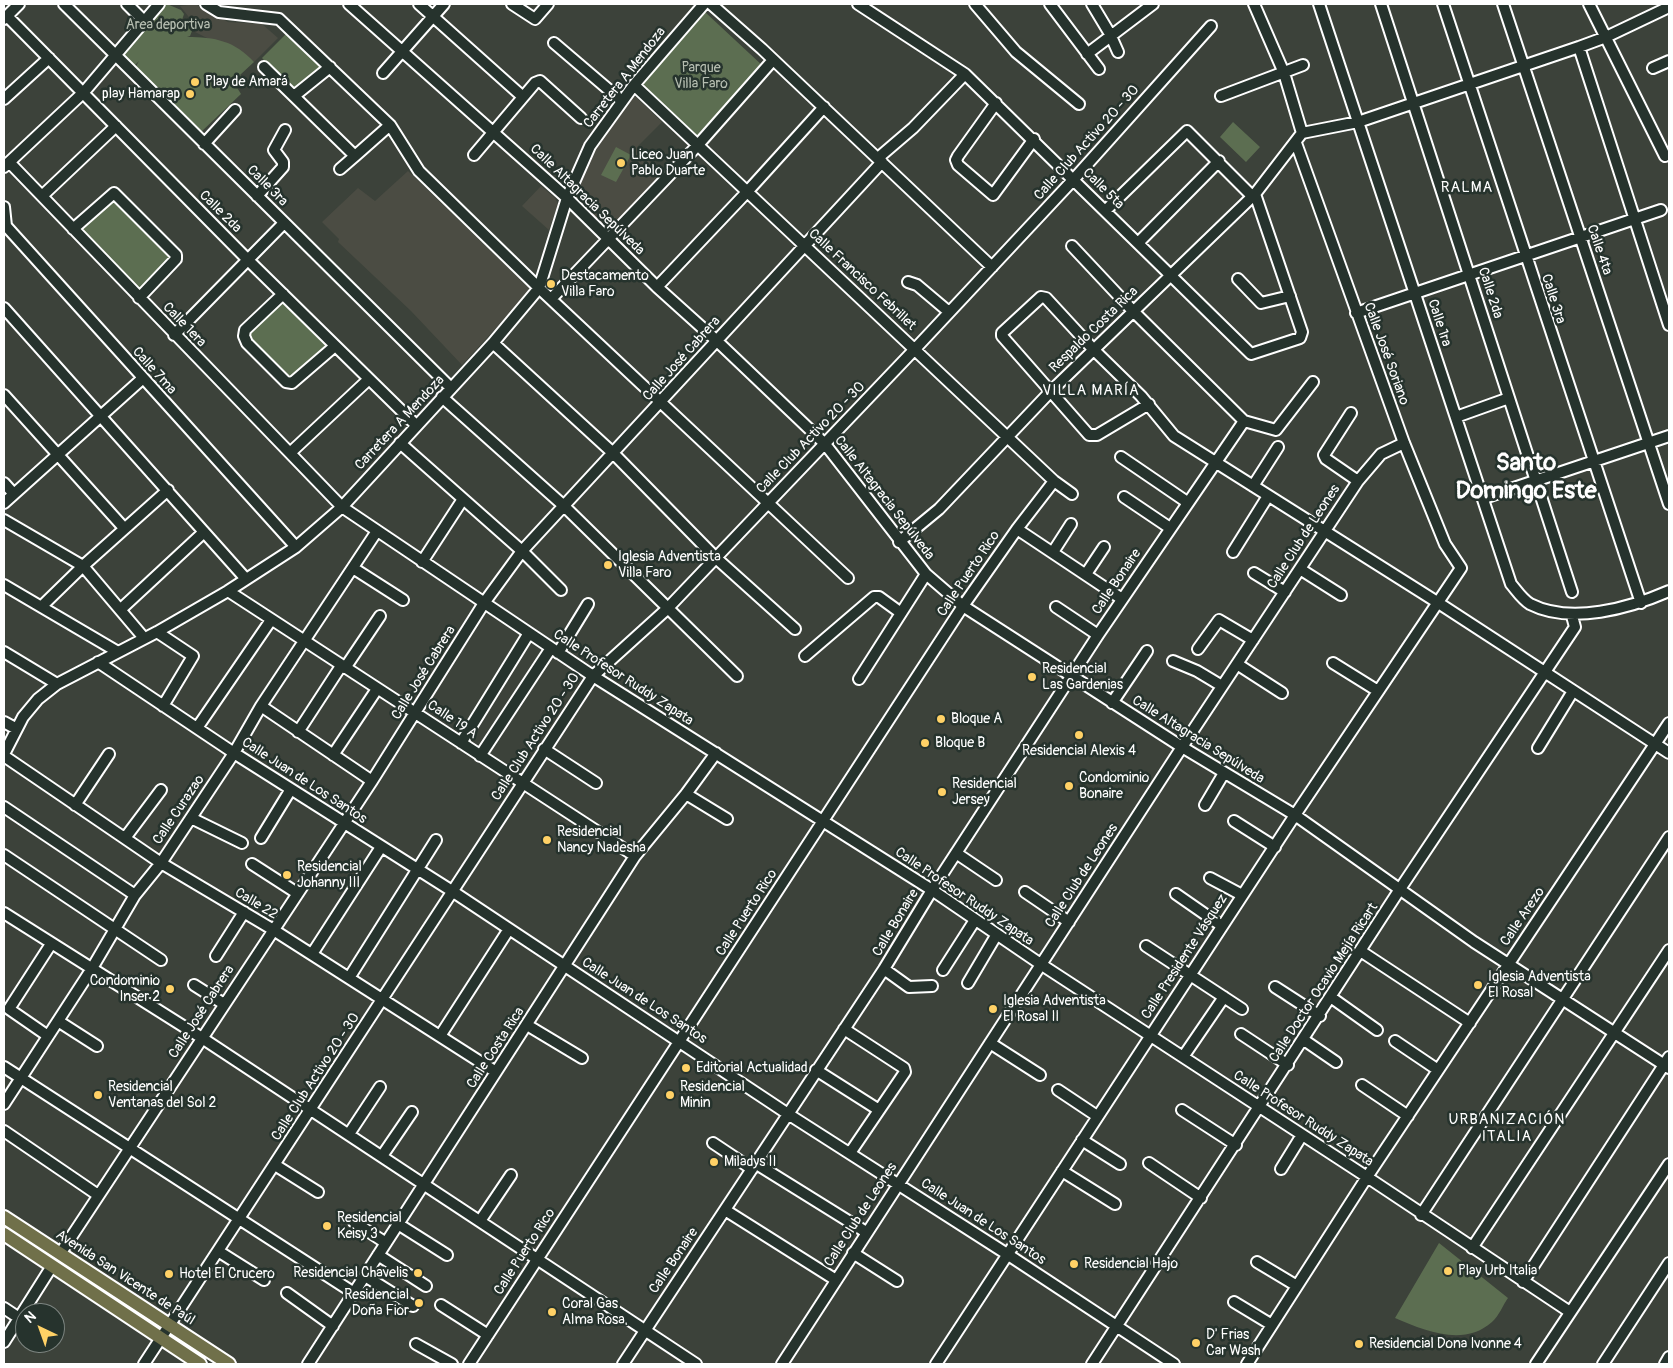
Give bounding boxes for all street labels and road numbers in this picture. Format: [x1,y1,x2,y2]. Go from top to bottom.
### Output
street label: Carretera A Mendoza [580,24,670,132]
street label: Calle Club Activo 20 - 30 [1031,82,1143,204]
street label: Calle Altagracia Sepúlveda [526,141,648,259]
street label: Calle 3ra [243,162,291,210]
street label: Calle 5ta [1079,165,1127,213]
street label: Calle 2da [195,187,245,237]
street label: Calle 4ta [1583,223,1615,277]
street label: Calle Francisco Febrillet [805,226,919,334]
street label: Calle 2da [1474,265,1506,321]
street label: Calle 3ra [1537,272,1569,326]
street label: Respaldo Costa Rica [1046,283,1142,377]
street label: Calle 1ra [1423,297,1455,349]
street label: Calle 1era [159,299,209,351]
street label: Calle José Soriano [1360,301,1412,407]
street label: Calle José Cabrera [640,313,724,405]
street label: Calle 7ma [128,344,180,398]
street label: Carretera A Mendoza [352,372,448,474]
street label: Calle Club Activo 20 - 30 [753,379,869,497]
street label: Calle Altagracia Sepúlveda [830,433,938,563]
street label: Calle Club de Leones [1264,482,1344,592]
street label: Calle Puerto Rico [934,528,1004,620]
street label: Calle Bonaire [1089,546,1145,618]
street label: Calle José Cabrera [388,623,460,723]
street label: Calle Profesor Ruddy Zapata [550,626,696,730]
street label: Calle Club Activo 20 - 30 [488,670,584,804]
street label: Calle Altagracia Sepúlveda [1129,692,1267,788]
street label: Calle 19 A [424,697,480,743]
street label: Calle Juan de Los Santos [238,734,370,828]
street label: Calle Curazao [150,772,208,848]
street label: Calle Club de Leones [1042,821,1122,931]
street label: Calle Profesor Ruddy Zapata [891,844,1037,950]
street label: Calle Puerto Rico [713,867,781,959]
street label: Calle Arezo [1497,884,1549,950]
street label: Calle 22 [231,885,281,923]
street label: Calle Bonaire [869,886,923,960]
street label: Calle Presidente Vásquez [1138,891,1232,1023]
street label: Calle Doctor Ocavio Mejía Ricart [1266,900,1382,1066]
street label: Calle Juan de Los Santos [578,954,710,1048]
street label: Calle José Cabrera [166,962,238,1062]
street label: Calle Costa Rica [463,1004,529,1092]
street label: Calle Club Activo 20 - 30 [268,1010,364,1144]
street label: Calle Profesor Ruddy Zapata [1230,1067,1376,1171]
street label: Calle Club de Leones [821,1160,901,1270]
street label: Calle Juan de Los Santos [917,1175,1049,1269]
street label: Calle Puerto Rico [491,1206,559,1298]
street label: Calle Bonaire [646,1225,702,1297]
street label: Avenida San Vicente de Paúl [52,1227,198,1329]

